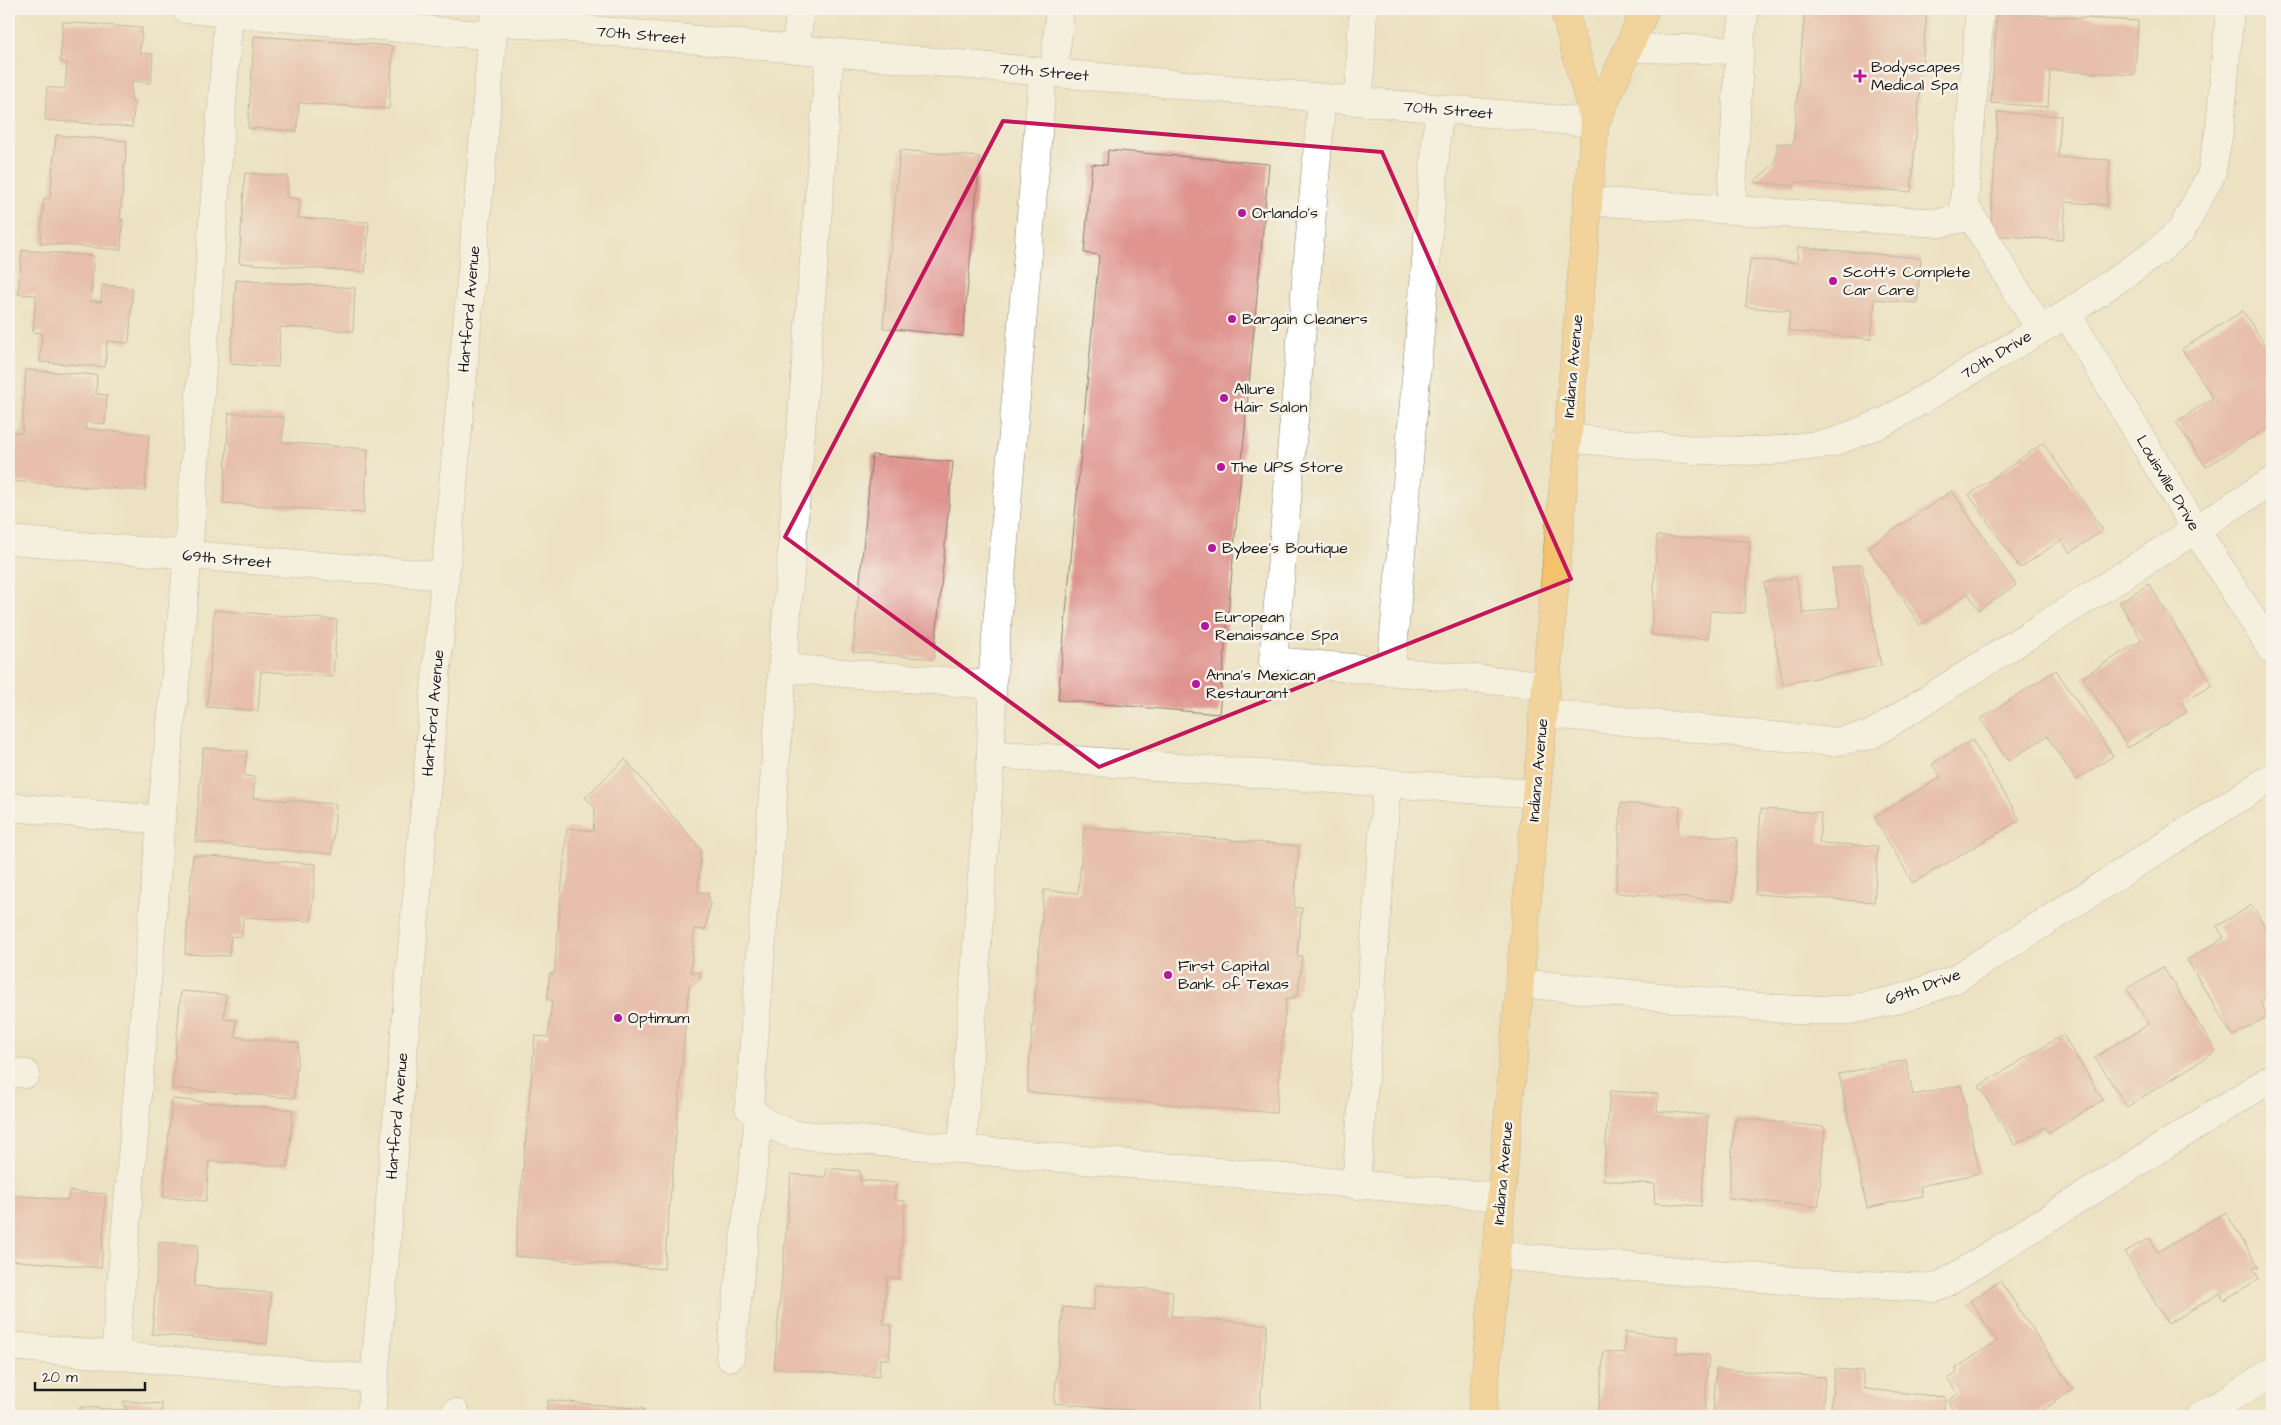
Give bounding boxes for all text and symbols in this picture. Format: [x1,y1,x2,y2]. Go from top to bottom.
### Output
street label: 70th Street [595,20,687,50]
place label: Bodyscapes Medical Spa [1871,56,1960,96]
street label: 70th Street [998,57,1090,87]
marker: Bodyscapes Medical Spa [1853,69,1867,83]
street label: 70th Street [1402,95,1494,125]
place label: Orlando's [1252,202,1318,224]
marker: Orlando's [1236,207,1248,219]
street label: Hartford Avenue [453,244,486,373]
place label: Scott's Complete Car Care [1843,261,1971,301]
marker: Scott's Complete Car Care [1827,275,1839,287]
place label: Bargain Cleaners [1242,308,1368,331]
marker: Bargain Cleaners [1226,313,1238,325]
street label: Indiana Avenue [1558,313,1589,419]
street label: 70th Drive [1956,325,2036,385]
place label: Allure Hair Salon [1234,378,1307,418]
marker: Allure Hair Salon [1218,392,1230,404]
street label: Louisville Drive [2131,431,2205,535]
place label: The UPS Store [1231,456,1343,478]
marker: The UPS Store [1215,461,1227,473]
place label: Bybee's Boutique [1222,537,1348,560]
marker: Bybee's Boutique [1206,542,1218,554]
street label: 69th Street [182,544,273,574]
place label: European Renaissance Spa [1215,606,1338,646]
marker: European Renaissance Spa [1199,620,1211,632]
street label: Hartford Avenue [417,648,450,777]
place label: Anna's Mexican Restaurant [1206,664,1316,704]
marker: Anna's Mexican Restaurant [1190,678,1202,690]
street label: Indiana Avenue [1523,717,1554,823]
place label: First Capital Bank of Texas [1178,955,1289,995]
street label: 69th Drive [1882,963,1964,1011]
marker: First Capital Bank of Texas [1162,969,1174,981]
place label: Optimum [628,1007,690,1029]
marker: Optimum [612,1012,624,1024]
street label: Hartford Avenue [381,1051,414,1180]
street label: Indiana Avenue [1488,1120,1519,1226]
scale bar [35,1360,145,1392]
text: 20 m [42,1367,78,1388]

